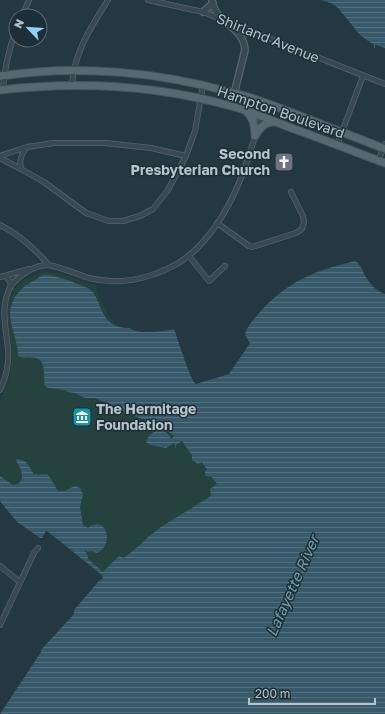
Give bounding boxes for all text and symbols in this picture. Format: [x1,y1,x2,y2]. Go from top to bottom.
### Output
north arrow [8,8,48,48]
street label: Shirland Avenue [214,9,322,66]
text: N [11,17,26,30]
street label: Hampton Boulevard [215,82,347,141]
place label: Second Presbyterian Church [131,145,270,178]
church icon: Second Presbyterian Church [273,151,295,173]
place label: The Hermitage Foundation [96,400,196,433]
museum icon: The Hermitage Foundation [71,406,93,428]
water label: Lafayette River [262,530,324,639]
scale bar [249,680,375,706]
text: 200 m [255,686,290,701]

